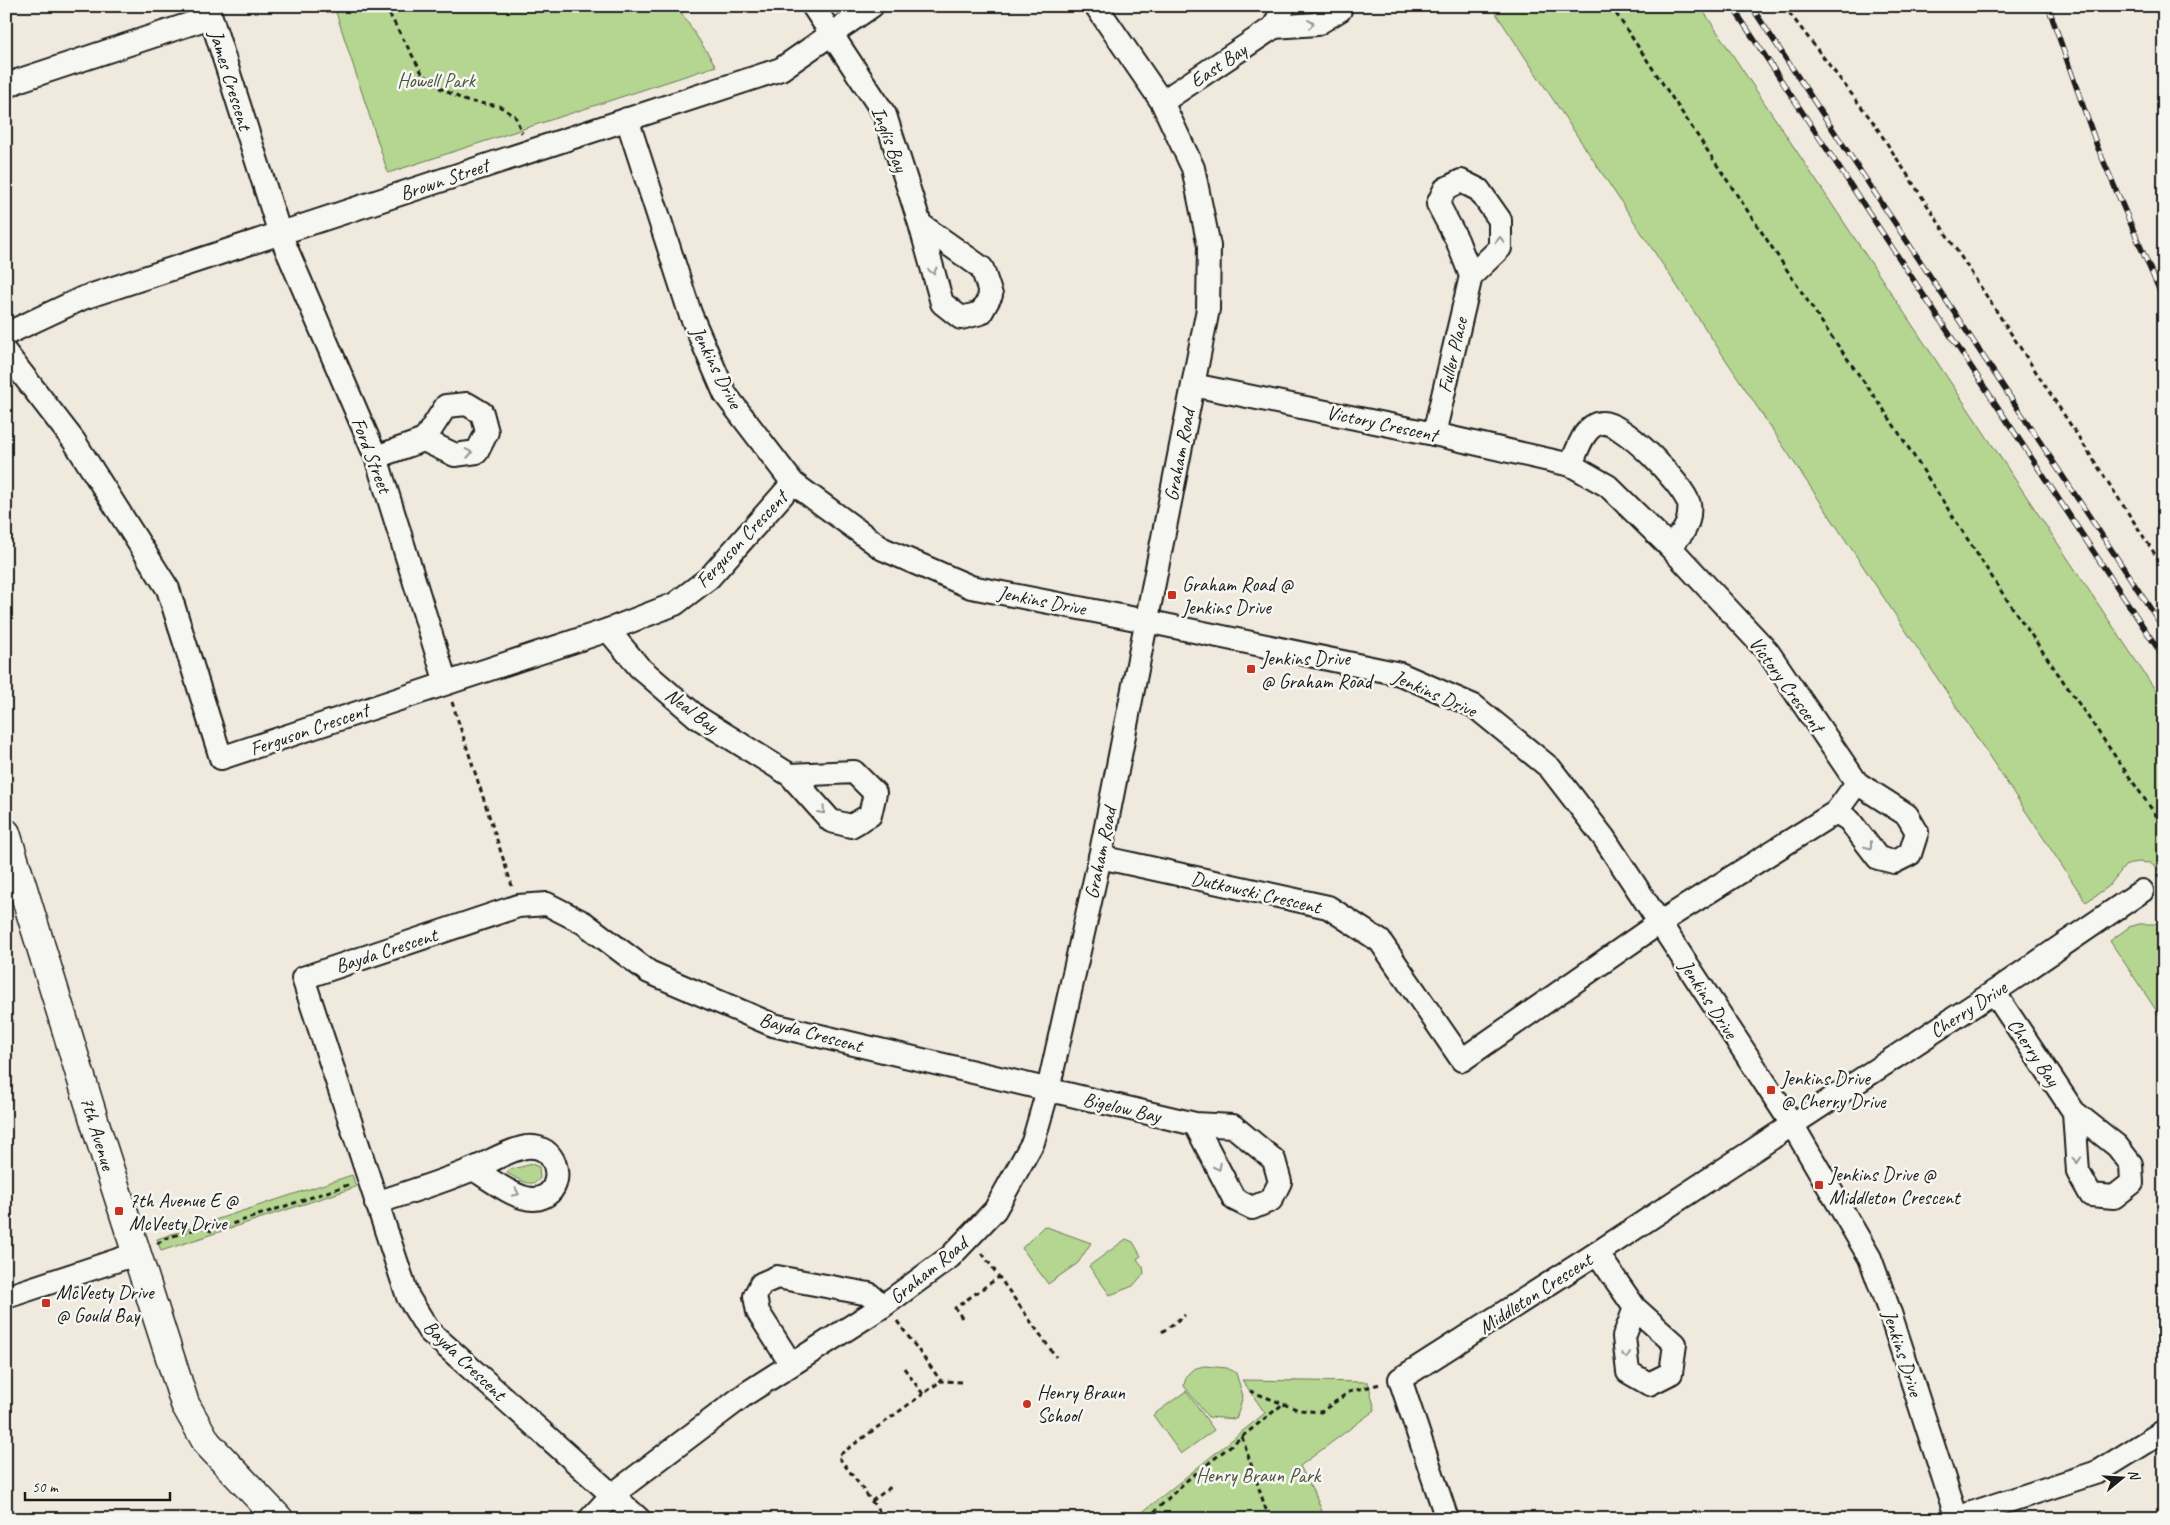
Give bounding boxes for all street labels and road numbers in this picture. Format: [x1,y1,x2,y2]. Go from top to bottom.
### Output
street label: James Crescent [203,26,258,135]
street label: East Bay [1185,36,1253,93]
street label: Inglis Bay [866,103,914,176]
street label: Brown Street [397,152,495,206]
street label: Fuller Place [1432,314,1474,395]
street label: Jenkins Drive [685,321,749,414]
street label: Victory Crescent [1324,400,1443,448]
street label: Graham Road [1158,404,1201,503]
street label: Ford Street [346,414,398,499]
street label: Ferguson Crescent [690,483,795,593]
street label: Jenkins Drive [995,580,1089,622]
street label: Victory Crescent [1743,631,1832,740]
street label: Jenkins Drive [1388,664,1482,724]
street label: Neal Bay [660,682,724,739]
street label: Ferguson Crescent [247,696,375,761]
street label: Graham Road [1079,802,1123,901]
street label: Dutkowski Crescent [1189,865,1325,920]
street label: Bayda Crescent [332,922,442,979]
street label: Jenkins Drive [1673,954,1744,1045]
street label: Cherry Drive [1925,974,2013,1044]
street label: Bayda Crescent [757,1007,867,1059]
street label: Cherry Bay [2002,1014,2066,1092]
street label: Bigelow Bay [1081,1086,1165,1129]
street label: 7th Avenue [75,1093,121,1174]
street label: Graham Road [884,1229,975,1309]
street label: Middleton Crescent [1474,1246,1599,1339]
street label: Jenkins Drive [1877,1306,1929,1401]
street label: Bayda Crescent [418,1315,513,1408]

